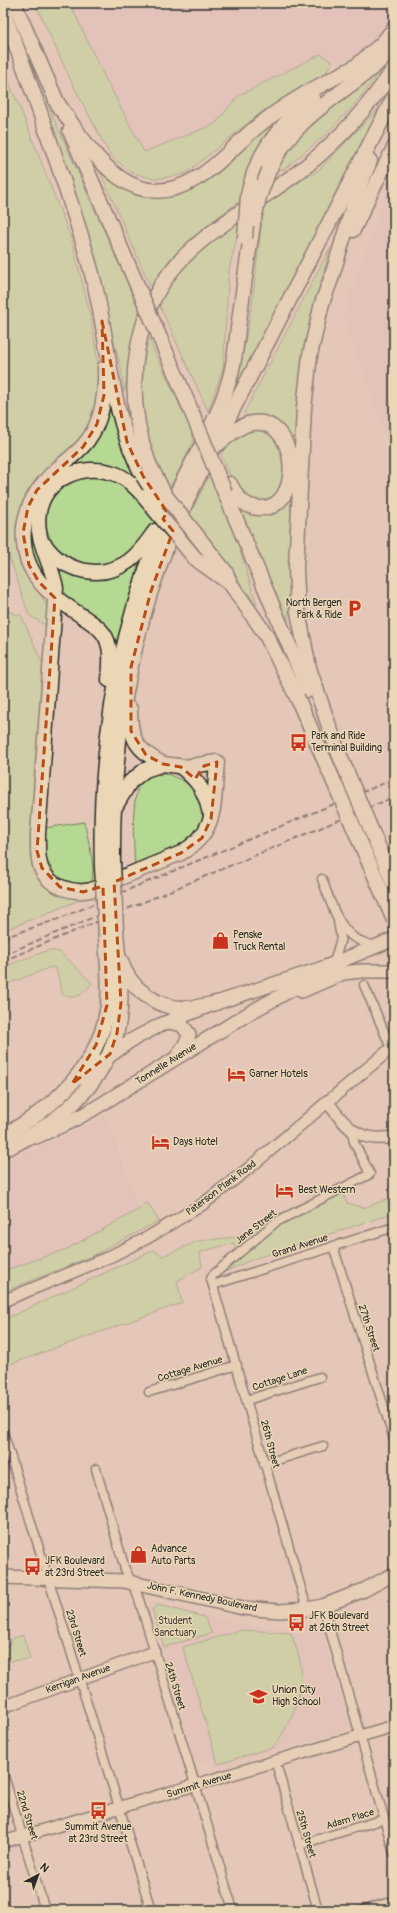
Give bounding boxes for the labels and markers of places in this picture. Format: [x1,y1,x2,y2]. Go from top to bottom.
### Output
place label: North Bergen Park & Ride [286,597,342,621]
parking icon: North Bergen Park & Ride [345,599,365,619]
place label: Park and Ride Terminal Building [311,730,382,754]
bus stop icon: Park and Ride Terminal Building [288,732,308,752]
place label: Penske Truck Rental [233,929,285,953]
shop icon: Penske Truck Rental [210,931,230,951]
hotel icon: Garner Hotels [226,1064,246,1084]
place label: Garner Hotels [249,1068,308,1080]
hotel icon: Days Hotel [150,1132,170,1152]
place label: Days Hotel [173,1136,218,1148]
hotel icon: Best Western [275,1180,295,1200]
place label: Best Western [298,1184,356,1196]
place label: Advance Auto Parts [151,1543,196,1567]
shop icon: Advance Auto Parts [128,1545,148,1565]
place label: JFK Boulevard at 23rd Street [45,1555,105,1579]
bus stop icon: JFK Boulevard at 23rd Street [22,1557,42,1577]
place label: JFK Boulevard at 26th Street [309,1610,370,1634]
bus stop icon: JFK Boulevard at 26th Street [286,1612,306,1632]
place label: Union City High School [272,1684,321,1708]
school or university icon: Union City High School [249,1686,269,1706]
bus stop icon: Summit Avenue at 23rd Street [88,1800,108,1820]
place label: Summit Avenue at 23rd Street [64,1821,132,1845]

